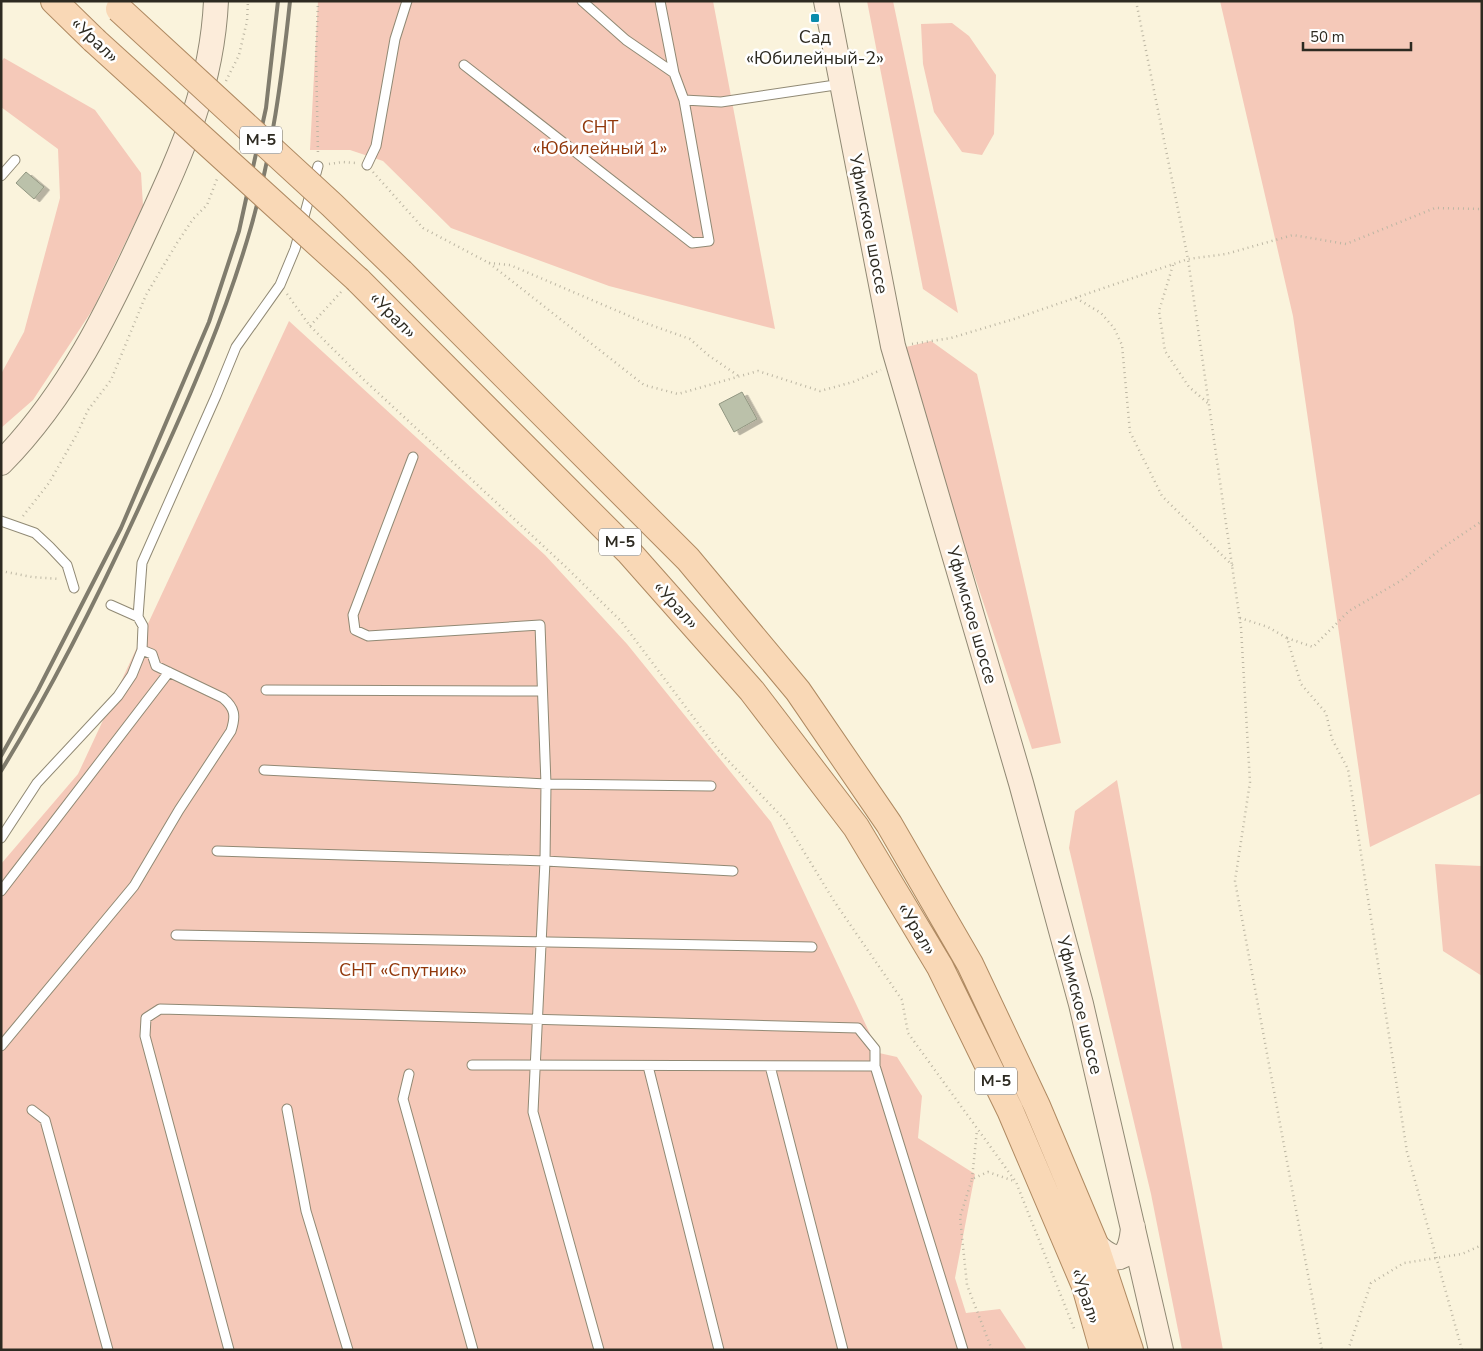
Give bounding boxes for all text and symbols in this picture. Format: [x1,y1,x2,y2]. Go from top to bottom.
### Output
street label: «Урал» [66,12,124,68]
marker: Сад «Юбилейный-2» [809,12,821,24]
scale bar [1303,20,1410,52]
place label: Сад «Юбилейный-2» [746,25,884,70]
text: 50 m [1310,27,1345,47]
park label: СНТ «Юбилейный 1» [532,115,668,160]
road number: М-5 [240,126,282,154]
street label: Уфимское шоссе [843,151,894,296]
street label: «Урал» [364,286,422,344]
road number: М-5 [599,528,641,556]
street label: Уфимское шоссе [941,542,1003,687]
street label: «Урал» [648,576,704,634]
street label: «Урал» [892,898,942,960]
street label: Уфимское шоссе [1051,932,1109,1077]
park label: СНТ «Спутник» [339,958,467,982]
road number: М-5 [975,1068,1017,1094]
street label: «Урал» [1065,1265,1107,1327]

